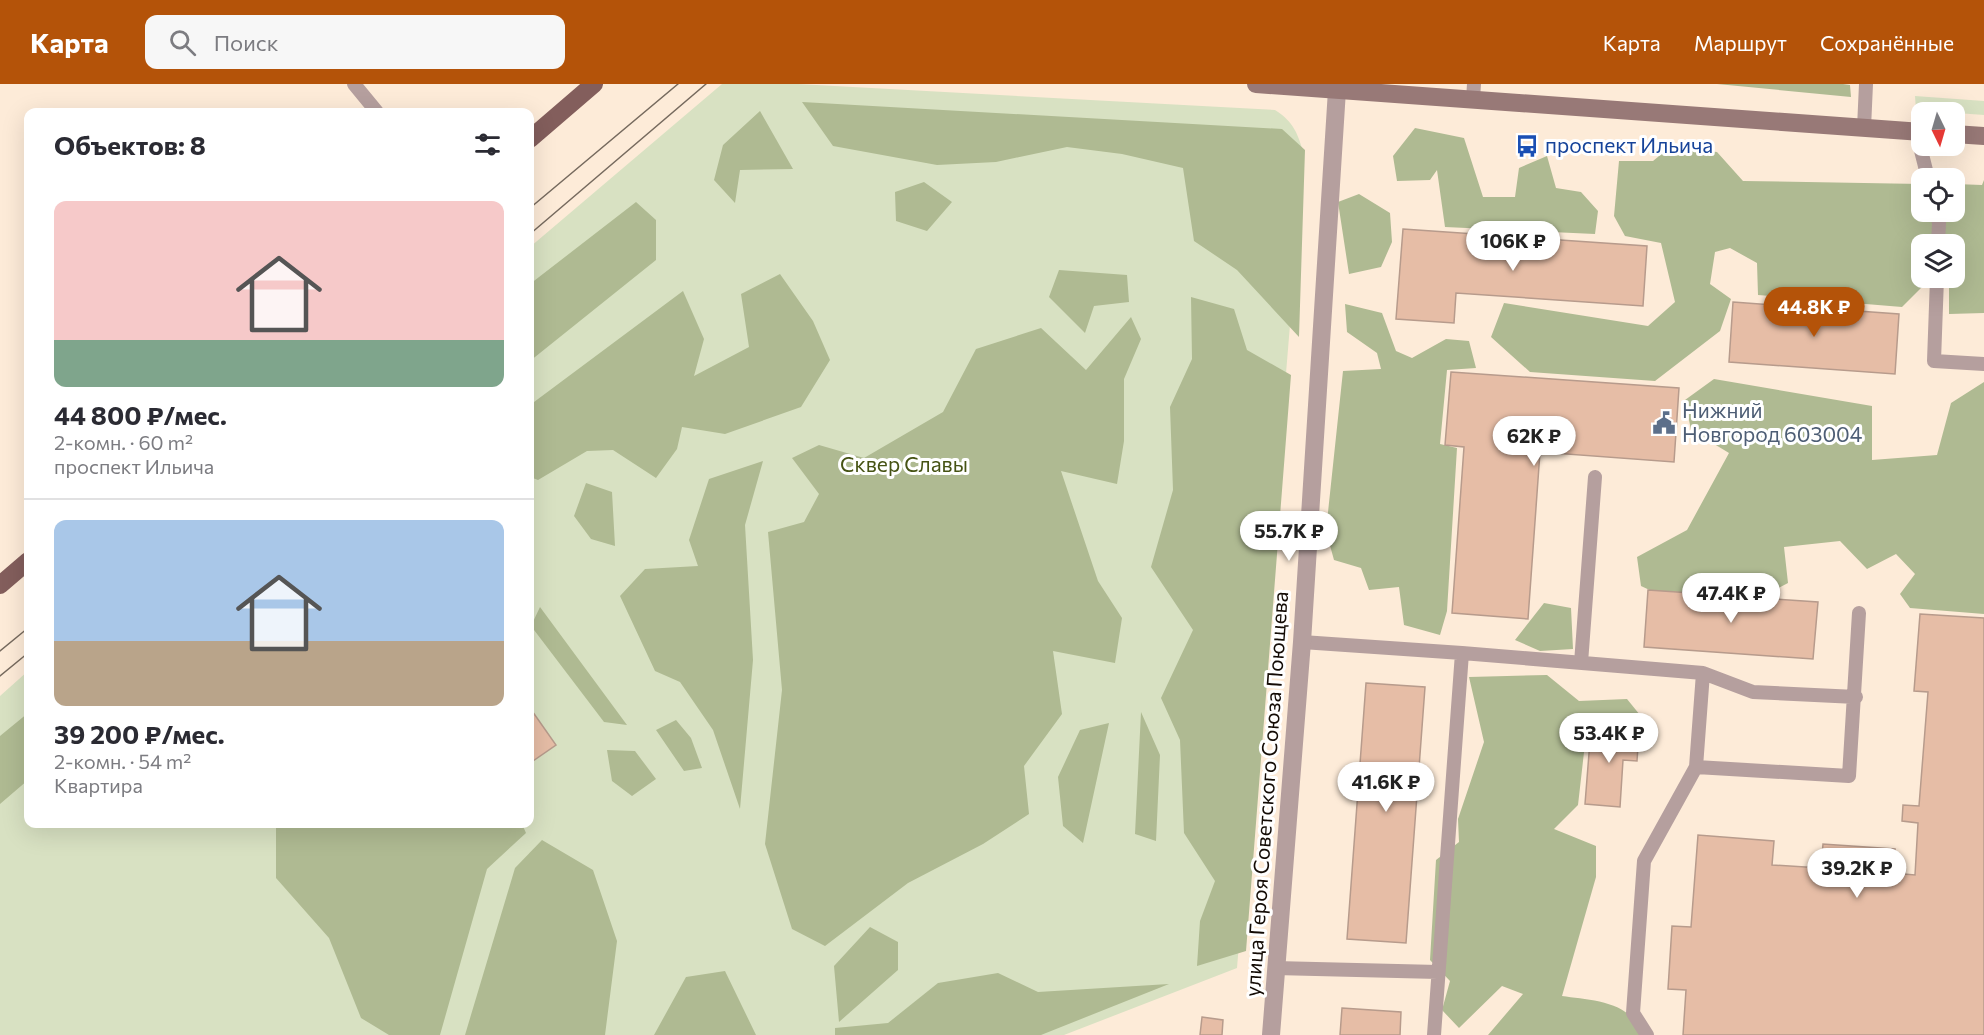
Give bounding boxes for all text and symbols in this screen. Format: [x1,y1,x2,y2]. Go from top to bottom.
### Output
search box [145,15,565,69]
text: Карта [30,25,109,59]
icon: search [166,26,199,59]
text: Поиск [214,29,278,56]
text: Карта [1603,30,1661,55]
text: Маршрут [1694,30,1787,55]
text: Сохранённые [1820,30,1954,55]
north arrow [1911,102,1965,156]
map controls [1911,102,1965,288]
icon: filters [471,128,504,161]
text: Объектов: 8 [54,129,206,160]
place label: проспект Ильича [1545,132,1713,157]
bus stop icon: проспект Ильича [1514,133,1540,159]
button: locate [1911,168,1965,222]
pin: 106K ₽ [1464,221,1562,272]
text: 106K ₽ [1480,228,1546,252]
button: layers [1911,234,1965,288]
icon: home [225,240,333,348]
pin: 44.8K ₽ [1759,287,1869,338]
text: 44.8K ₽ [1778,294,1850,318]
place label: Нижний Новгород 603004 [1682,397,1863,446]
text: 44 800 ₽/мес. [54,399,227,430]
public building icon: Нижний Новгород 603004 [1651,410,1677,436]
pin: 62K ₽ [1492,416,1576,467]
text: 62K ₽ [1507,423,1561,447]
text: 2-комн. · 60 m² [54,430,193,454]
park label: Сквер Славы [840,451,968,476]
text: проспект Ильича [54,454,214,478]
pin: 55.7K ₽ [1234,511,1344,562]
text: 55.7K ₽ [1254,518,1324,542]
icon: home [225,559,333,667]
pin: 47.4K ₽ [1676,573,1786,624]
text: 47.4K ₽ [1696,580,1766,604]
street label: улица Героя Советского Союза Поющева [1239,590,1292,997]
pin: 53.4K ₽ [1554,713,1664,764]
text: 39 200 ₽/мес. [54,718,225,749]
text: 53.4K ₽ [1573,720,1645,744]
text: 2-комн. · 54 m² [54,749,191,773]
pin: 41.6K ₽ [1331,762,1441,813]
text: 41.6K ₽ [1351,769,1421,793]
text: Квартира [54,773,143,797]
pin: 39.2K ₽ [1802,848,1912,899]
text: 39.2K ₽ [1821,855,1893,879]

